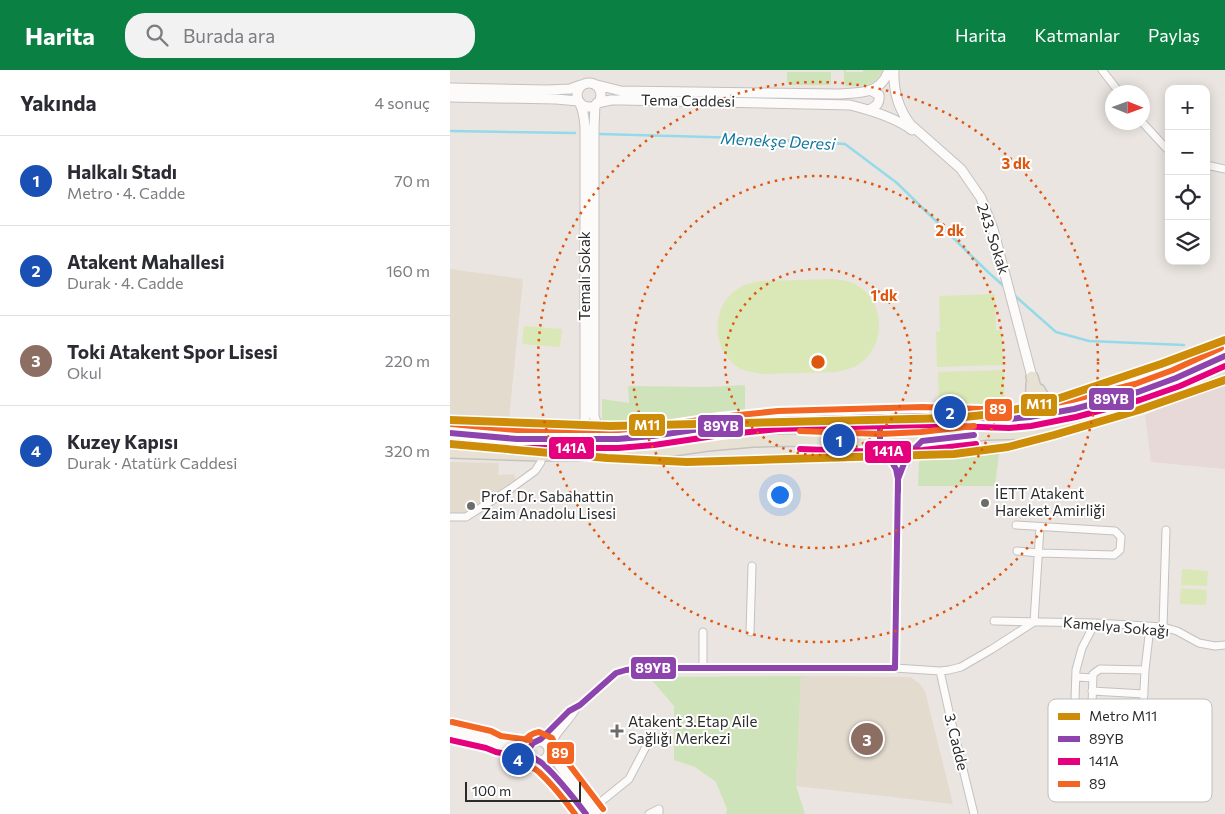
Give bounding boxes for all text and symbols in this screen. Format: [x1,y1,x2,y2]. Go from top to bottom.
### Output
search box [125,13,475,58]
text: Harita [25,21,95,50]
icon: search [143,21,171,49]
text: Burada ara [183,24,275,47]
text: Harita [955,24,1007,46]
text: Katmanlar [1035,24,1120,46]
text: Paylaş [1148,24,1200,46]
north arrow [1105,85,1150,130]
map controls [1165,85,1210,265]
button: + [1165,85,1210,130]
text: Yakında [20,90,97,115]
street label: Tema Caddesi [641,90,735,110]
text: 4 sonuç [374,93,430,112]
water label: Menekşe Deresi [720,128,837,153]
button: − [1165,130,1210,175]
text: 3 dk [1002,154,1031,172]
text: Halkalı Stadı [67,160,177,183]
text: 1 [32,171,40,190]
text: 70 m [394,171,430,190]
button: locate [1165,175,1210,220]
text: Metro · 4. Cadde [67,183,185,202]
street label: 243. Sokak [974,201,1014,276]
button: layers [1165,220,1210,265]
text: 2 dk [936,221,965,239]
street label: Temalı Sokak [575,231,593,321]
text: Atakent Mahallesi [67,250,225,273]
text: 2 [31,261,41,280]
text: 160 m [386,261,430,280]
text: Durak · 4. Cadde [67,273,183,292]
text: 1 dk [870,286,898,304]
text: Toki Atakent Spor Lisesi [67,340,278,363]
text: 3 [31,351,41,370]
text: 220 m [385,351,430,370]
centre of rings [809,353,827,371]
text: Okul [67,363,102,382]
line badge: 89YB [1088,387,1135,411]
text: 89YB [1093,390,1129,407]
pin: 2 [934,393,966,431]
line badge: M11 [1020,393,1058,417]
text: M11 [1026,395,1052,412]
line badge: 89 [984,398,1013,422]
text: 89 [989,400,1007,417]
line badge: M11 [628,413,666,437]
line badge: 89YB [697,414,744,438]
text: M11 [634,416,660,433]
text: 89YB [703,417,739,434]
pin: 1 [823,421,855,459]
text: Kuzey Kapısı [67,430,178,453]
line badge: 141A [548,436,595,460]
text: 141A [556,439,586,456]
line badge: 141A [864,440,912,464]
text: 4 [31,441,41,460]
text: 320 m [385,441,430,460]
text: 141A [873,442,903,459]
text: Durak · Atatürk Caddesi [67,453,238,472]
your location [767,482,793,508]
place label: İETT Atakent Hareket Amirliği [995,484,1105,519]
place label: Prof. Dr. Sabahattin Zaim Anadolu Lisesi [481,487,616,522]
marker: İETT Atakent Hareket Amirliği [979,497,991,509]
marker: Prof. Dr. Sabahattin Zaim Anadolu Lisesi [465,500,477,512]
street label: Kamelya Sokağı [1062,612,1170,640]
line badge: 89YB [630,656,677,680]
text: 89YB [635,659,671,676]
legend [1048,699,1212,802]
text: Metro M11 [1089,707,1157,724]
street label: 3. Cadde [941,711,973,772]
place label: Atakent 3.Etap Aile Sağlığı Merkezi [628,712,757,747]
pin: 3 [851,720,883,758]
marker: Atakent 3.Etap Aile Sağlığı Merkezi [610,724,624,738]
text: 89YB [1089,730,1124,747]
pin: 4 [502,740,534,778]
line badge: 89 [546,741,575,765]
text: 89 [551,744,569,761]
text: 141A [1089,752,1119,769]
text: 89 [1089,775,1106,792]
scale bar [465,779,581,802]
text: 100 m [472,782,511,799]

